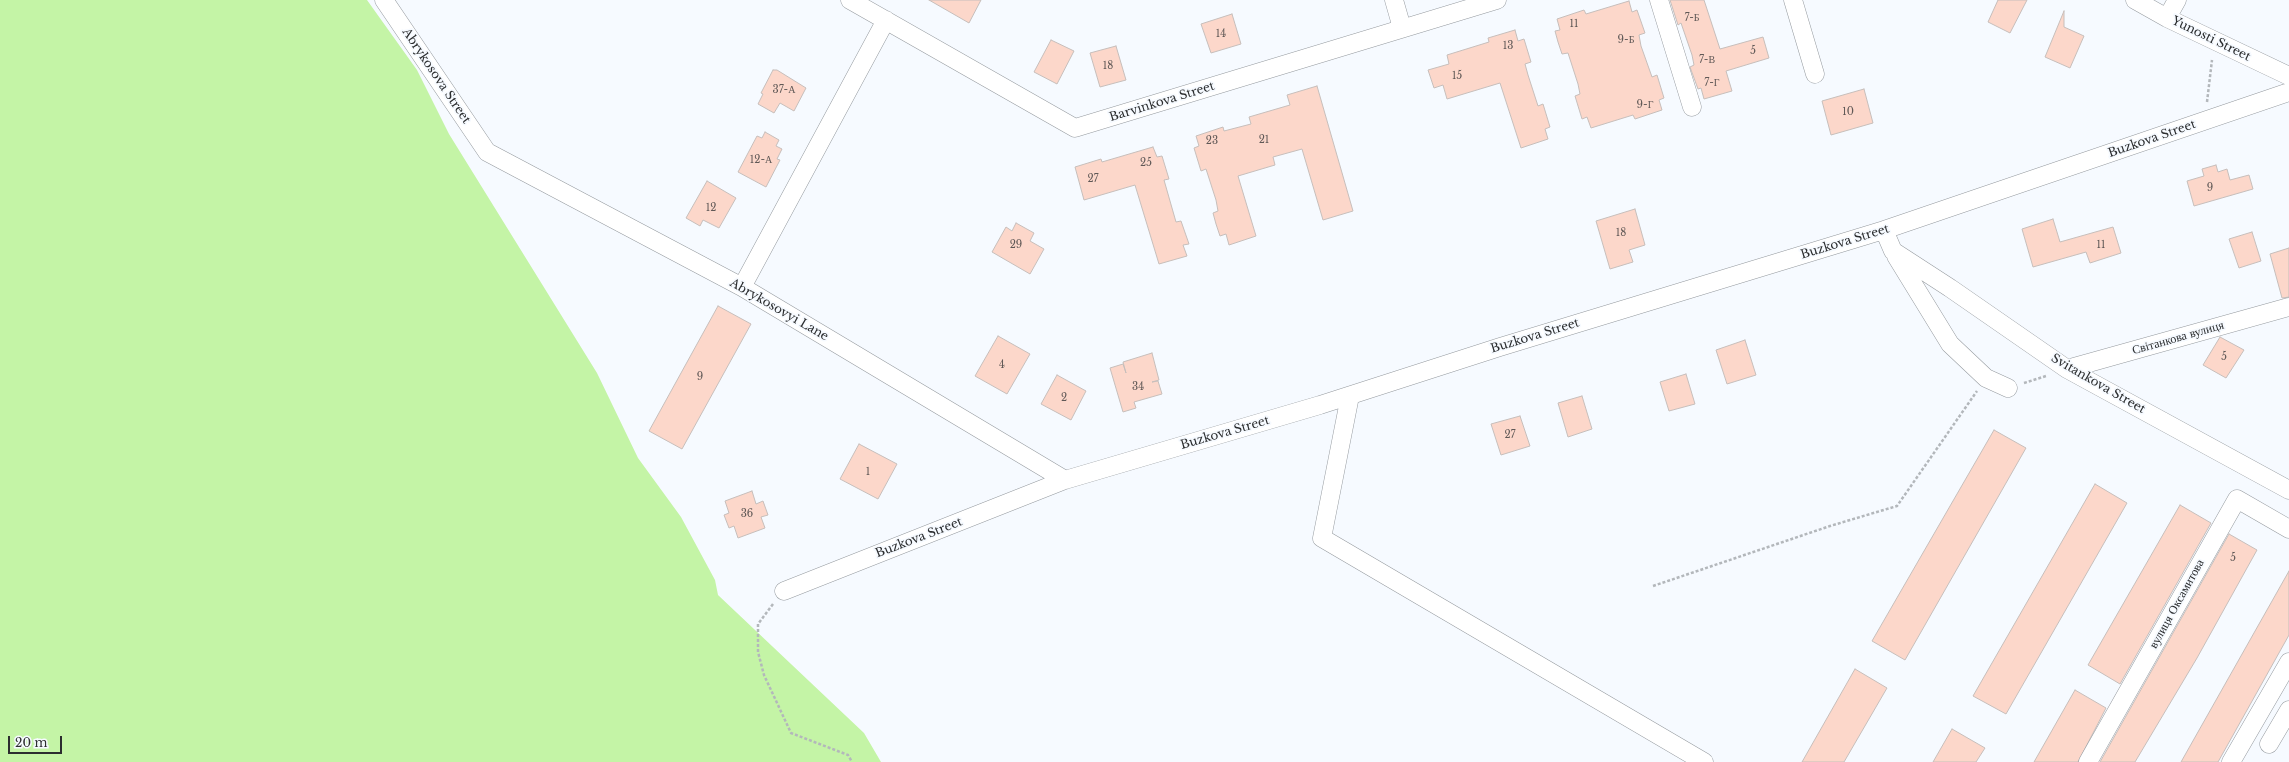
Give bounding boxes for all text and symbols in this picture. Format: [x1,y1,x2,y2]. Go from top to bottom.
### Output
house number: 7-Б [1684,12,1700,24]
street label: Yunosti Street [2169,14,2253,64]
house number: 11 [1570,18,1578,30]
street label: Abrykosova Street [399,26,473,126]
house number: 14 [1216,28,1226,40]
house number: 9-Б [1618,34,1634,46]
house number: 13 [1503,40,1513,52]
house number: 5 [1750,45,1756,57]
house number: 7-В [1699,54,1715,66]
house number: 18 [1103,60,1113,72]
house number: 15 [1452,70,1462,82]
house number: 7-Г [1704,77,1720,89]
street label: Barvinkova Street [1108,79,1216,125]
house number: 37-А [773,84,795,96]
house number: 9-Г [1637,99,1653,111]
house number: 10 [1842,106,1854,118]
street label: Buzkova Street [2106,117,2198,161]
house number: 21 [1259,134,1269,146]
house number: 23 [1206,135,1218,147]
house number: 12-А [750,154,772,166]
house number: 25 [1140,157,1152,169]
house number: 27 [1087,173,1099,185]
house number: 9 [2207,182,2213,194]
house number: 12 [706,202,716,214]
street label: Buzkova Street [1799,222,1891,262]
house number: 18 [1616,227,1626,239]
house number: 29 [1010,239,1022,251]
house number: 11 [2097,239,2105,251]
street label: Abrykosovyi Lane [727,276,831,344]
street label: Buzkova Street [1489,316,1581,356]
street label: Світанкова вулиця [2130,318,2226,358]
street label: Svitankova Street [2048,351,2148,417]
house number: 5 [2221,351,2227,363]
house number: 4 [999,359,1005,371]
house number: 9 [697,371,703,383]
house number: 34 [1132,381,1144,393]
house number: 2 [1061,392,1067,404]
street label: Buzkova Street [1179,413,1271,453]
house number: 27 [1504,429,1516,441]
house number: 1 [866,466,870,478]
house number: 36 [741,508,753,520]
street label: Buzkova Street [874,515,964,561]
house number: 5 [2230,552,2236,564]
street label: вулиця Оксамитова [2147,557,2207,651]
scale bar [10,728,64,754]
text: 20 m [15,735,47,750]

